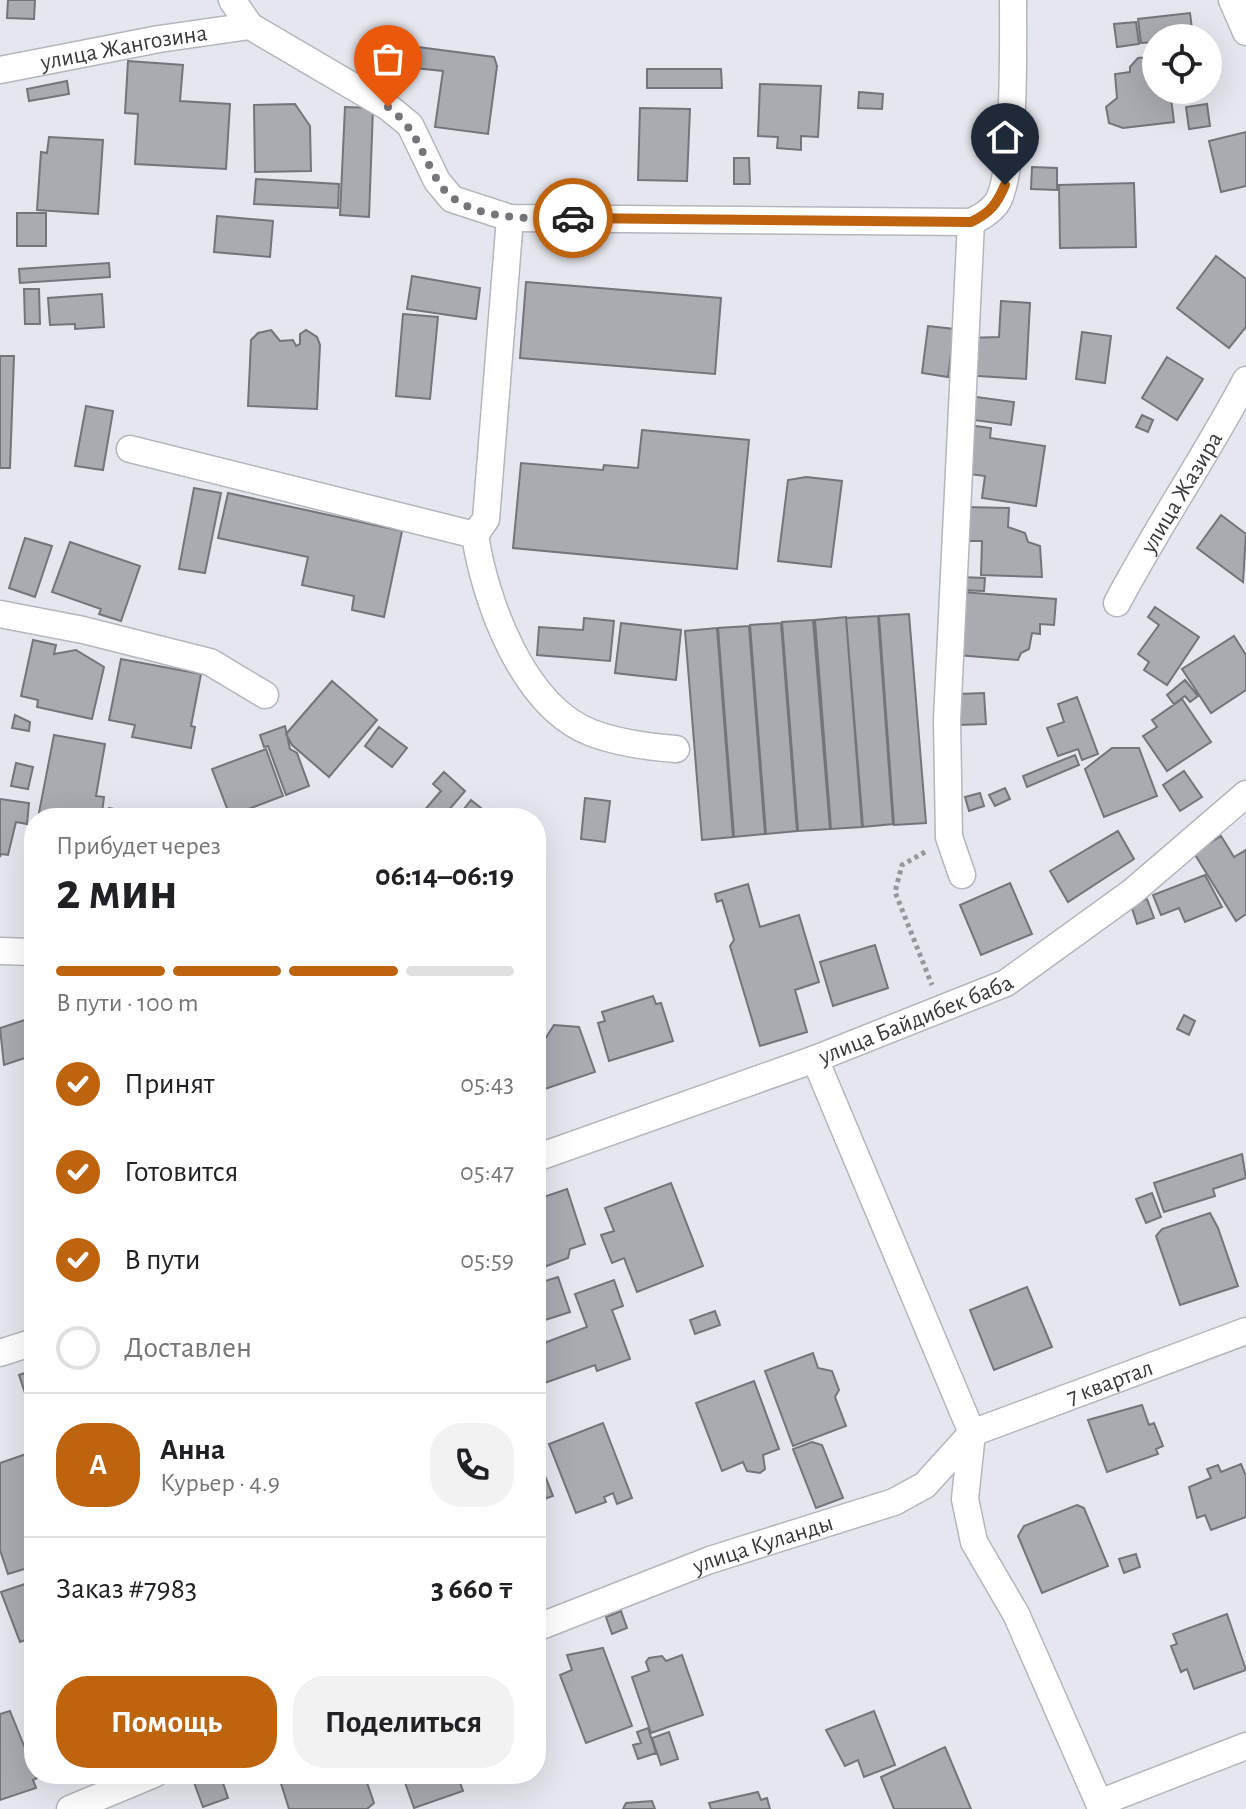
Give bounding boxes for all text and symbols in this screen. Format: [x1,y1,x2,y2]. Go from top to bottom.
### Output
street label: улица Жангозина [38,21,209,75]
map controls [1142,24,1222,104]
button: locate [1142,24,1222,104]
pin [354,25,422,107]
icon: bag [366,37,410,81]
pin [971,103,1039,185]
icon: home [983,115,1027,159]
courier [533,178,613,258]
icon: car [551,196,595,240]
street label: улица Жазира [1136,428,1227,558]
text: Прибудет через [56,833,221,859]
text: 06:14–06:19 [375,861,514,891]
text: 2 мин [56,866,178,918]
street label: улица Байдибек баба [814,971,1018,1070]
text: В пути · 100 m [56,990,198,1016]
icon: check [56,1062,100,1106]
text: Принят [124,1069,215,1099]
text: 05:43 [460,1071,514,1097]
icon: check [56,1150,100,1194]
text: Готовится [124,1157,238,1187]
text: 05:47 [460,1159,514,1185]
icon: check [56,1238,100,1282]
text: В пути [124,1245,201,1275]
text: 05:59 [460,1247,514,1273]
text: Доставлен [124,1333,252,1363]
street label: 7 квартал [1064,1356,1156,1410]
button: phone [430,1423,514,1507]
text: Анна [160,1435,225,1465]
text: А [89,1450,107,1480]
text: Курьер · 4.9 [160,1470,280,1496]
street label: улица Куланды [689,1511,836,1579]
text: Заказ #7983 [56,1574,197,1604]
text: 3 660 ₸ [431,1574,514,1604]
button: Помощь [56,1676,277,1768]
button: Поделиться [293,1676,514,1768]

